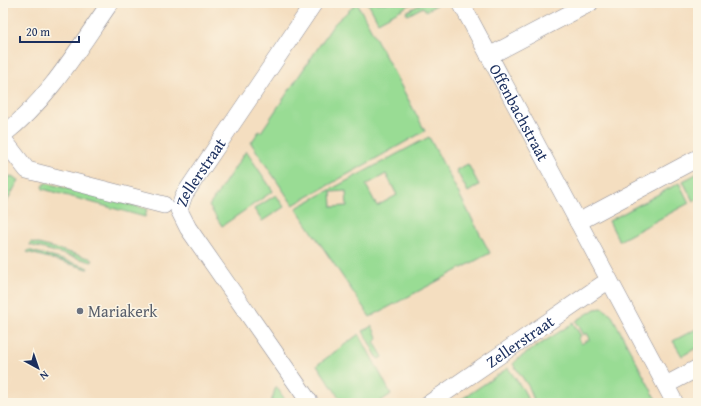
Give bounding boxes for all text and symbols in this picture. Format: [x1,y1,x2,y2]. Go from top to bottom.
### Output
scale bar [20,18,79,44]
text: 20 m [26,23,50,40]
street label: Offenbachstraat [484,59,556,166]
street label: Zellerstraat [169,133,232,210]
place label: Mariakerk [88,299,158,323]
marker: Mariakerk [75,306,85,316]
street label: Zellerstraat [481,309,559,373]
north arrow [18,348,58,388]
text: N [36,367,52,385]

